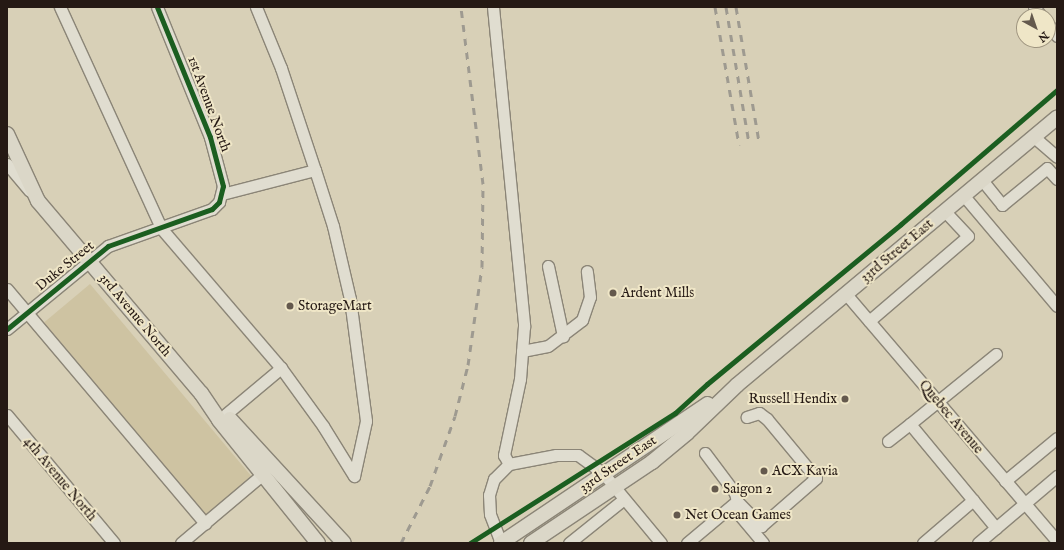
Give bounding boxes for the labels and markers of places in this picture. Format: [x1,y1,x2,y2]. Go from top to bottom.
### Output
place label: Ardent Mills [621,285,694,301]
marker: Ardent Mills [608,288,618,298]
place label: StorageMart [298,298,372,314]
marker: StorageMart [285,301,295,311]
place label: Russell Hendix [748,391,837,407]
marker: Russell Hendix [840,394,850,404]
place label: ACX Kavia [772,463,838,479]
marker: ACX Kavia [759,466,769,476]
place label: Saigon 2 [723,481,772,497]
marker: Saigon 2 [710,484,720,494]
place label: Net Ocean Games [685,507,791,523]
marker: Net Ocean Games [672,510,682,520]

